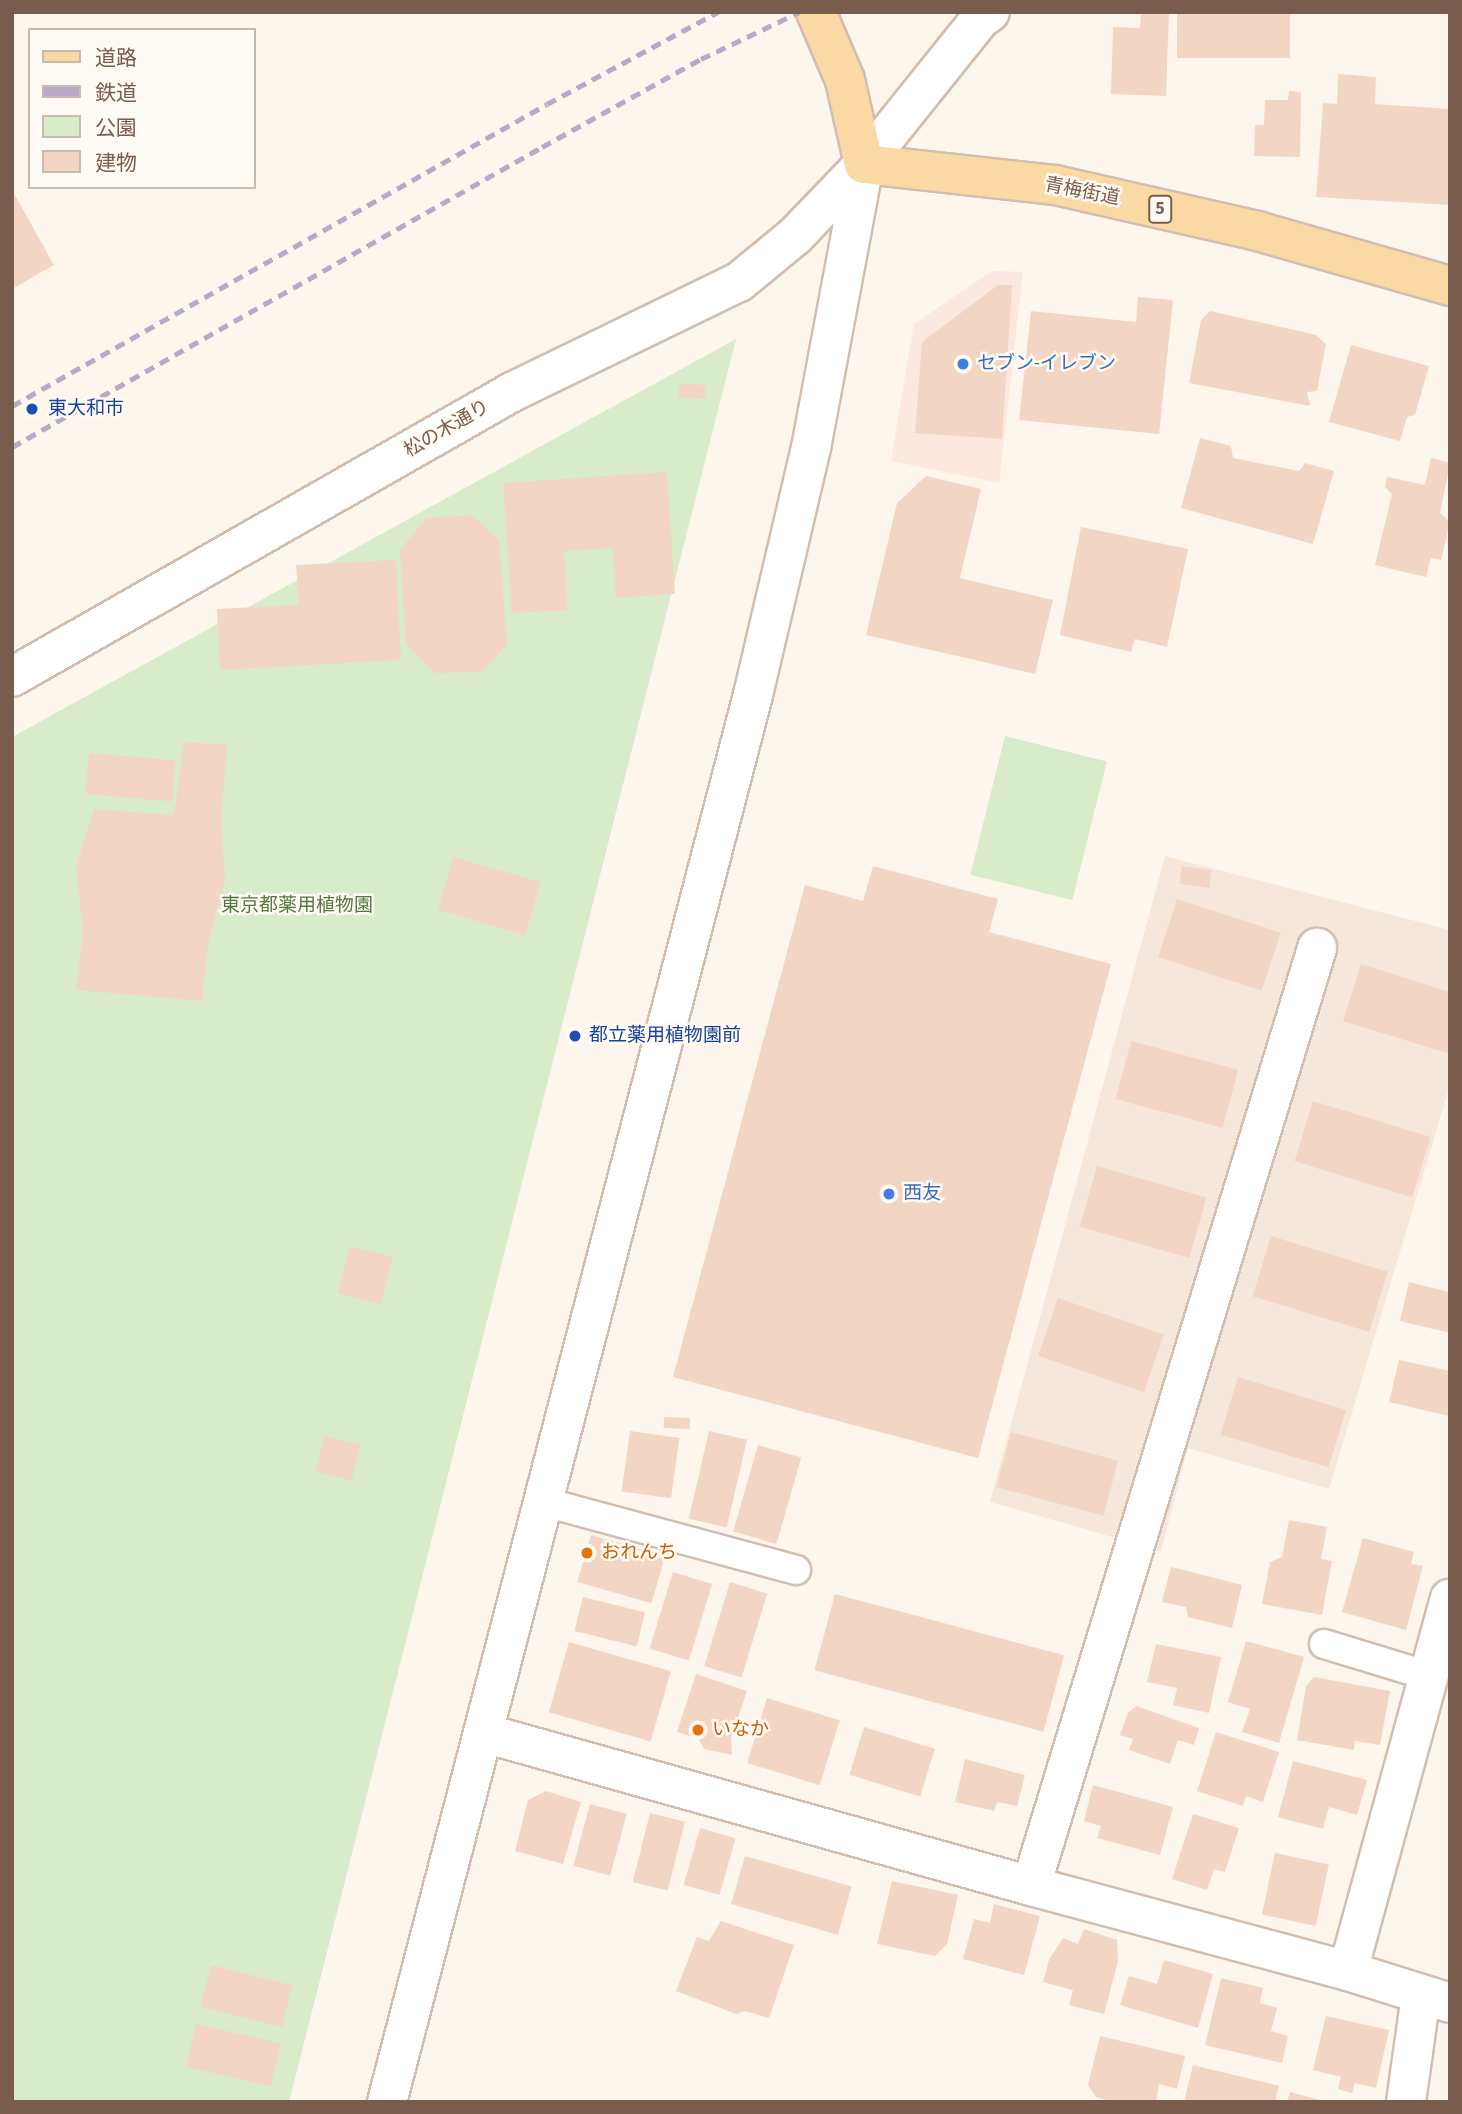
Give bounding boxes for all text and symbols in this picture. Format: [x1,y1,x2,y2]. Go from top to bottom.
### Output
legend [28,28,256,189]
text: 道路 [95,43,137,73]
text: 鉄道 [95,78,137,108]
text: 公園 [95,113,137,143]
text: 建物 [95,148,137,178]
street label: 青梅街道 [1043,174,1121,210]
road number: 5 [1148,194,1172,224]
place label: セブン-イレブン [977,353,1116,375]
marker: セブン-イレブン [955,356,971,372]
street label: 松の木通り [400,395,494,463]
place label: 東大和市 [48,398,124,420]
marker: 東大和市 [22,399,42,419]
park label: 東京都薬用植物園 [221,895,373,917]
place label: 都立薬用植物園前 [589,1025,741,1047]
marker: 都立薬用植物園前 [567,1028,583,1044]
place label: 西友 [903,1183,941,1205]
marker: 西友 [881,1186,897,1202]
place label: おれんち [601,1542,677,1564]
marker: おれんち [579,1545,595,1561]
place label: いなか [712,1719,769,1741]
marker: いなか [690,1722,706,1738]

